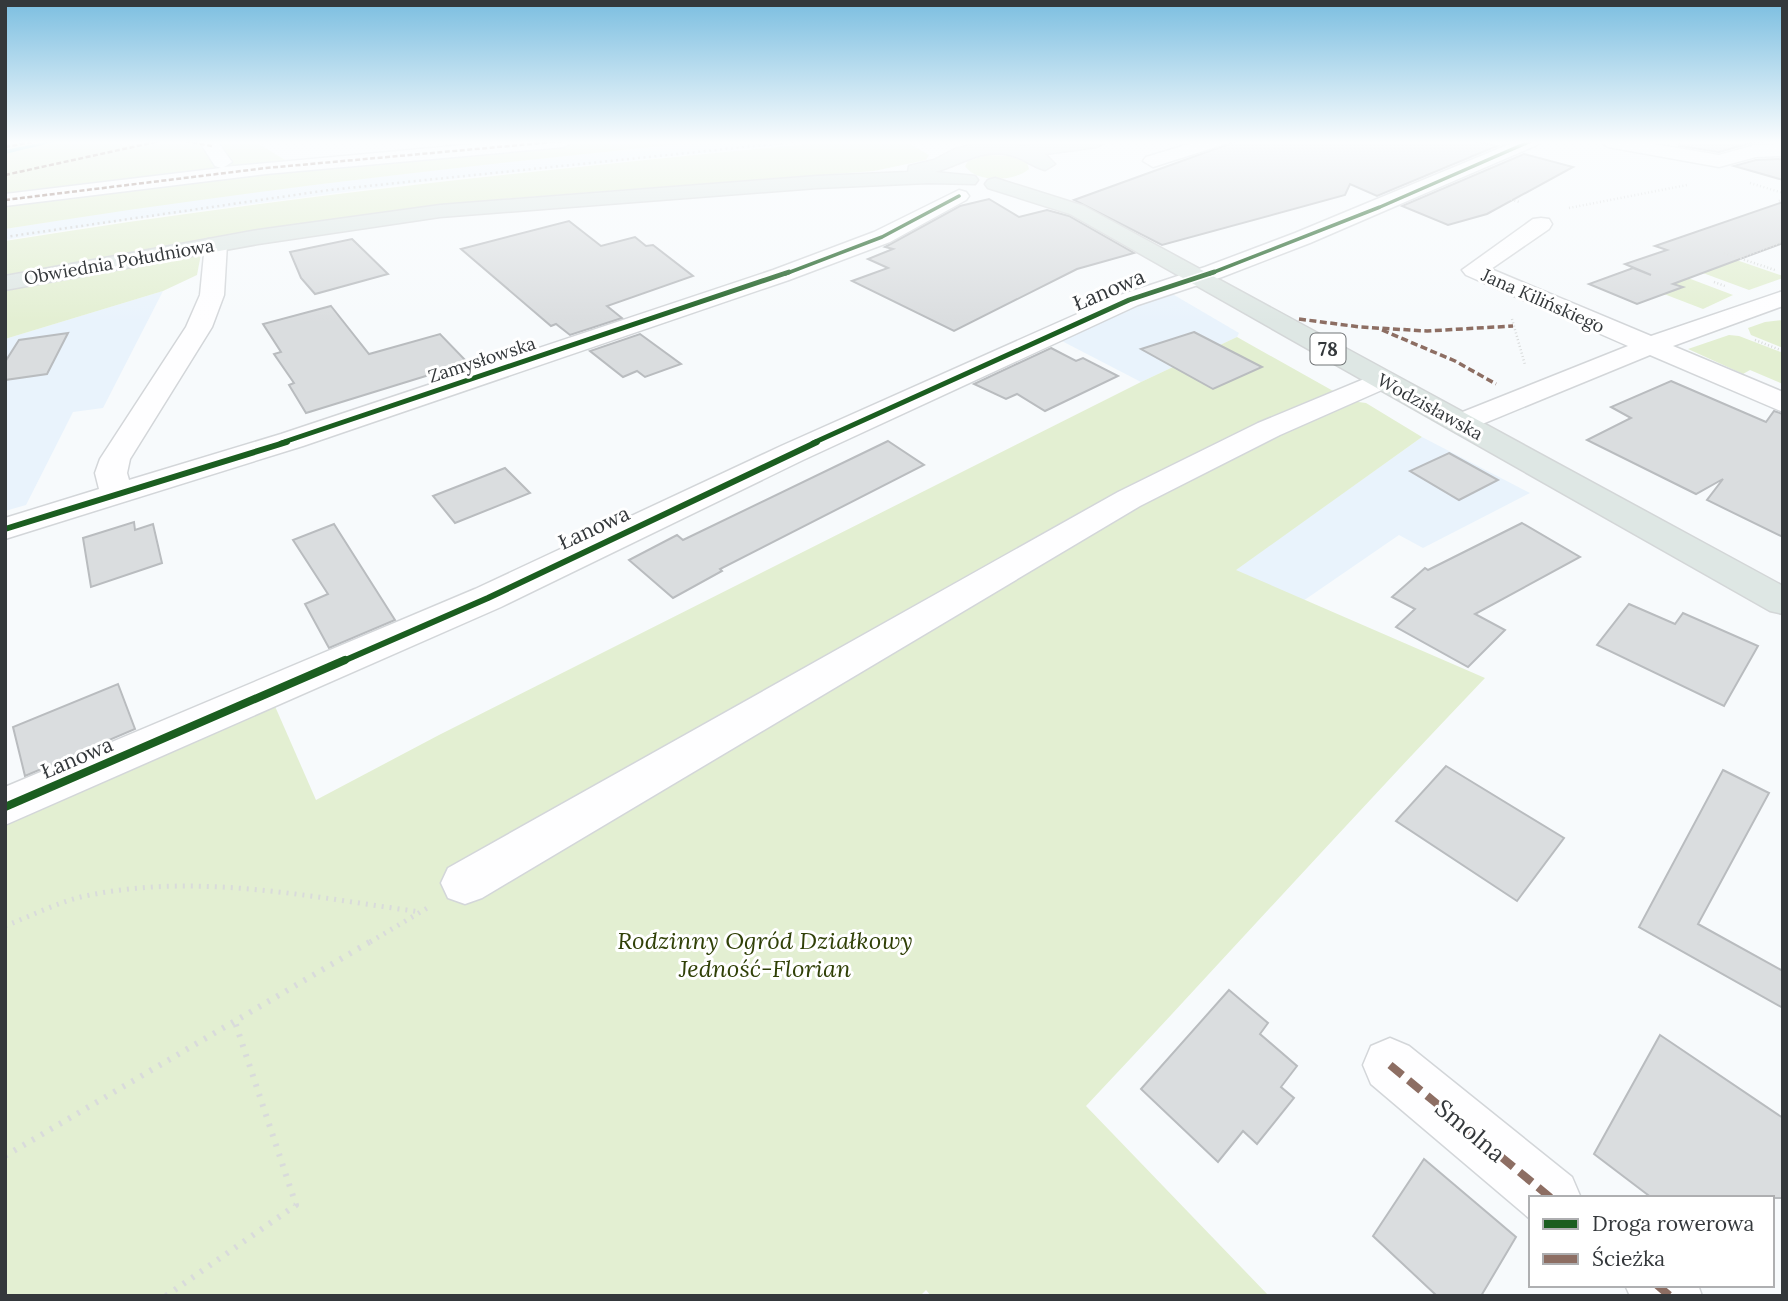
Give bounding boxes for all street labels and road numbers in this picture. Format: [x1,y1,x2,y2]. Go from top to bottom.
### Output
street label: Obwiednia Południowa [22,233,216,290]
street label: Łanowa [1069,262,1149,317]
street label: Jana Kilińskiego [1477,263,1608,338]
street label: Zamysłowska [425,331,538,388]
road number: 78 [1310,334,1346,364]
street label: Wodzisławska [1373,368,1487,445]
street label: Łanowa [554,499,634,556]
street label: Łanowa [37,730,117,785]
street label: Smolna [1429,1092,1512,1169]

